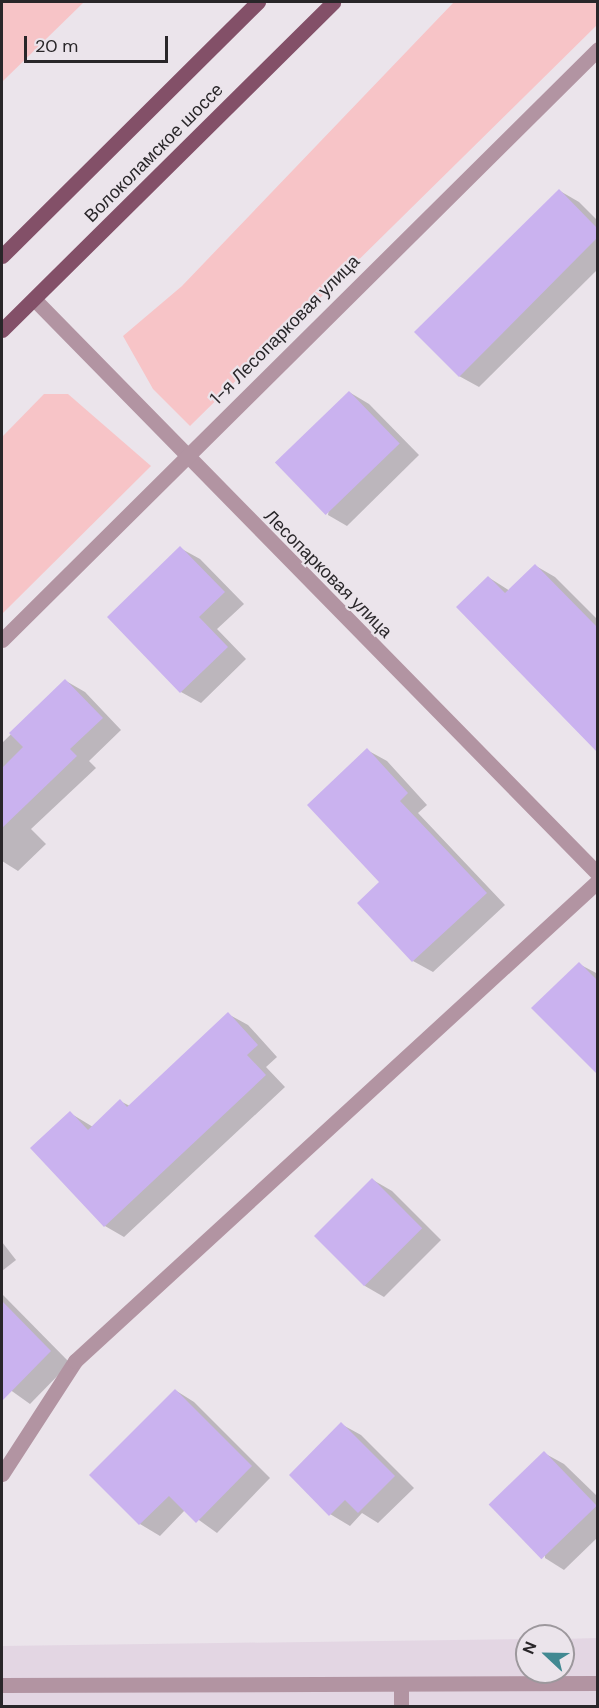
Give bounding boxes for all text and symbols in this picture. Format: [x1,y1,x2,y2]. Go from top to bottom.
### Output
scale bar [27,24,171,62]
text: 20 m [35,34,78,58]
street label: Волоколамское шоссе [80,79,228,227]
street label: 1-я Лесопарковая улица [206,251,364,409]
street label: Лесопарковая улица [259,505,397,643]
north arrow [515,1624,575,1684]
text: N [518,1638,542,1657]

